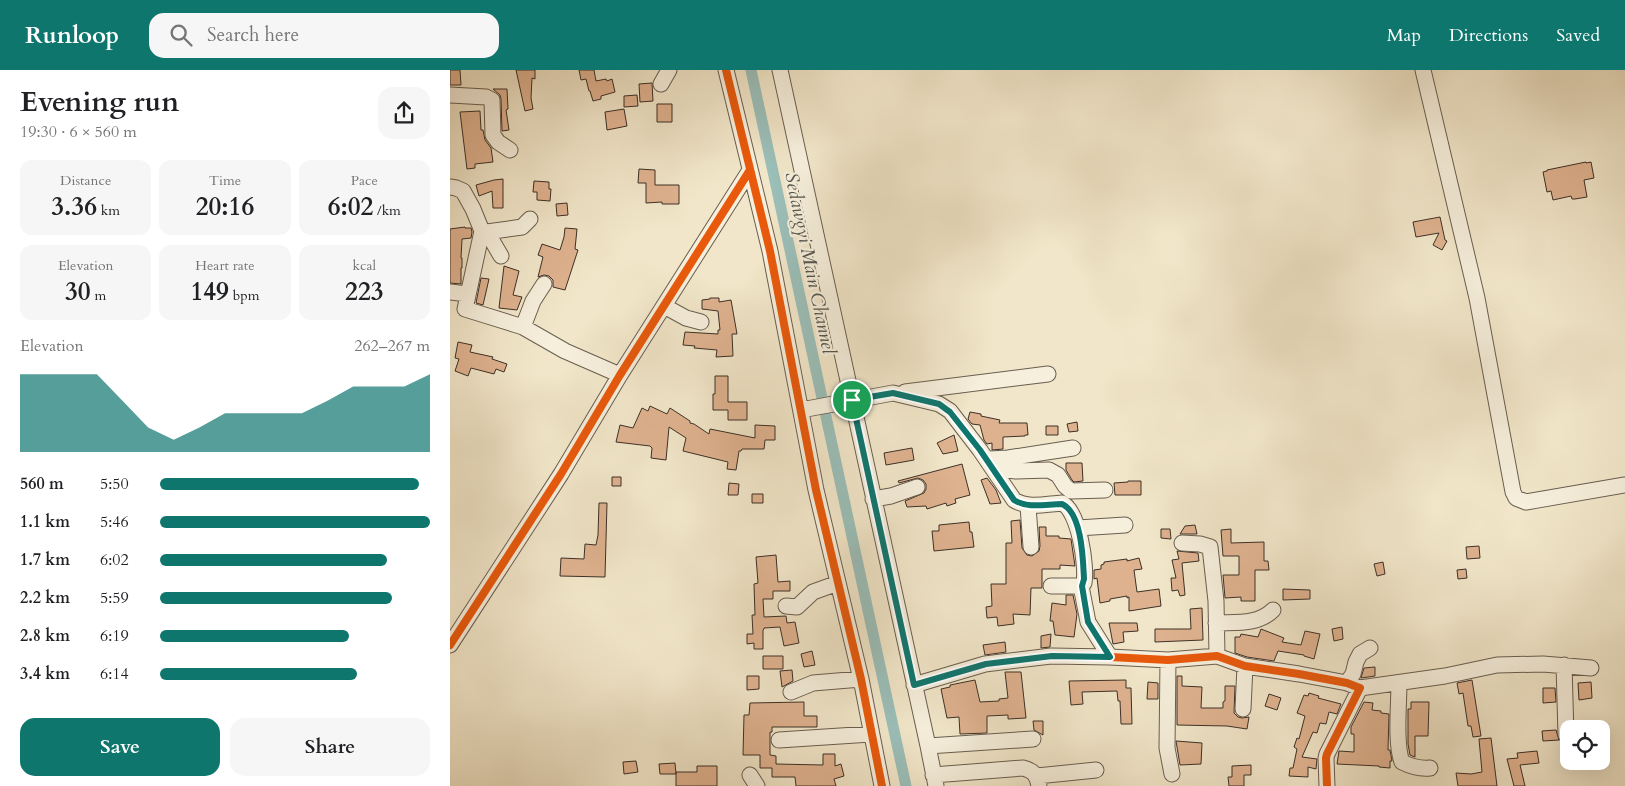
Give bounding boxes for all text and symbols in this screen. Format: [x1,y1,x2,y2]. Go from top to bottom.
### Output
search box [149,13,499,58]
text: Runloop [25,19,119,52]
icon: search [167,21,195,49]
text: Search here [207,22,299,48]
text: Map [1387,23,1421,48]
text: Directions [1449,23,1528,48]
text: Saved [1556,23,1600,48]
text: Evening run [20,83,179,121]
button: share [378,87,430,139]
text: 19:30 · 6 × 560 m [20,121,137,143]
water label: Sedawgyi Main Channel [778,170,842,357]
text: Distance [60,171,111,190]
text: Time [209,171,241,190]
text: Pace [351,171,378,190]
text: 3.36 [51,190,97,224]
text: 20:16 [196,190,254,224]
text: 6:02 [328,190,373,224]
text: km [97,201,120,220]
text: /km [373,201,401,220]
text: Elevation [58,256,113,275]
text: Heart rate [195,256,255,275]
text: kcal [353,256,376,275]
text: 30 [65,275,91,309]
text: 149 [190,275,229,309]
text: 223 [345,275,384,309]
text: m [91,286,106,305]
text: bpm [229,286,259,305]
text: Elevation [20,335,84,357]
text: 262–267 m [354,335,430,357]
pin [831,379,873,421]
icon: arrive [838,386,866,414]
text: 560 m [20,473,64,495]
text: 5:50 [100,473,129,495]
text: 1.1 km [20,511,70,533]
text: 5:46 [100,511,129,533]
text: 1.7 km [20,549,70,571]
text: 6:02 [100,549,129,571]
text: 2.2 km [20,587,70,609]
text: 5:59 [100,587,129,609]
text: 2.8 km [20,625,70,647]
text: 6:19 [100,625,129,647]
text: 3.4 km [20,663,70,685]
text: 6:14 [100,663,129,685]
button: Save [20,718,220,776]
button: Share [230,718,430,776]
map controls [1560,720,1610,770]
button: locate [1560,720,1610,770]

